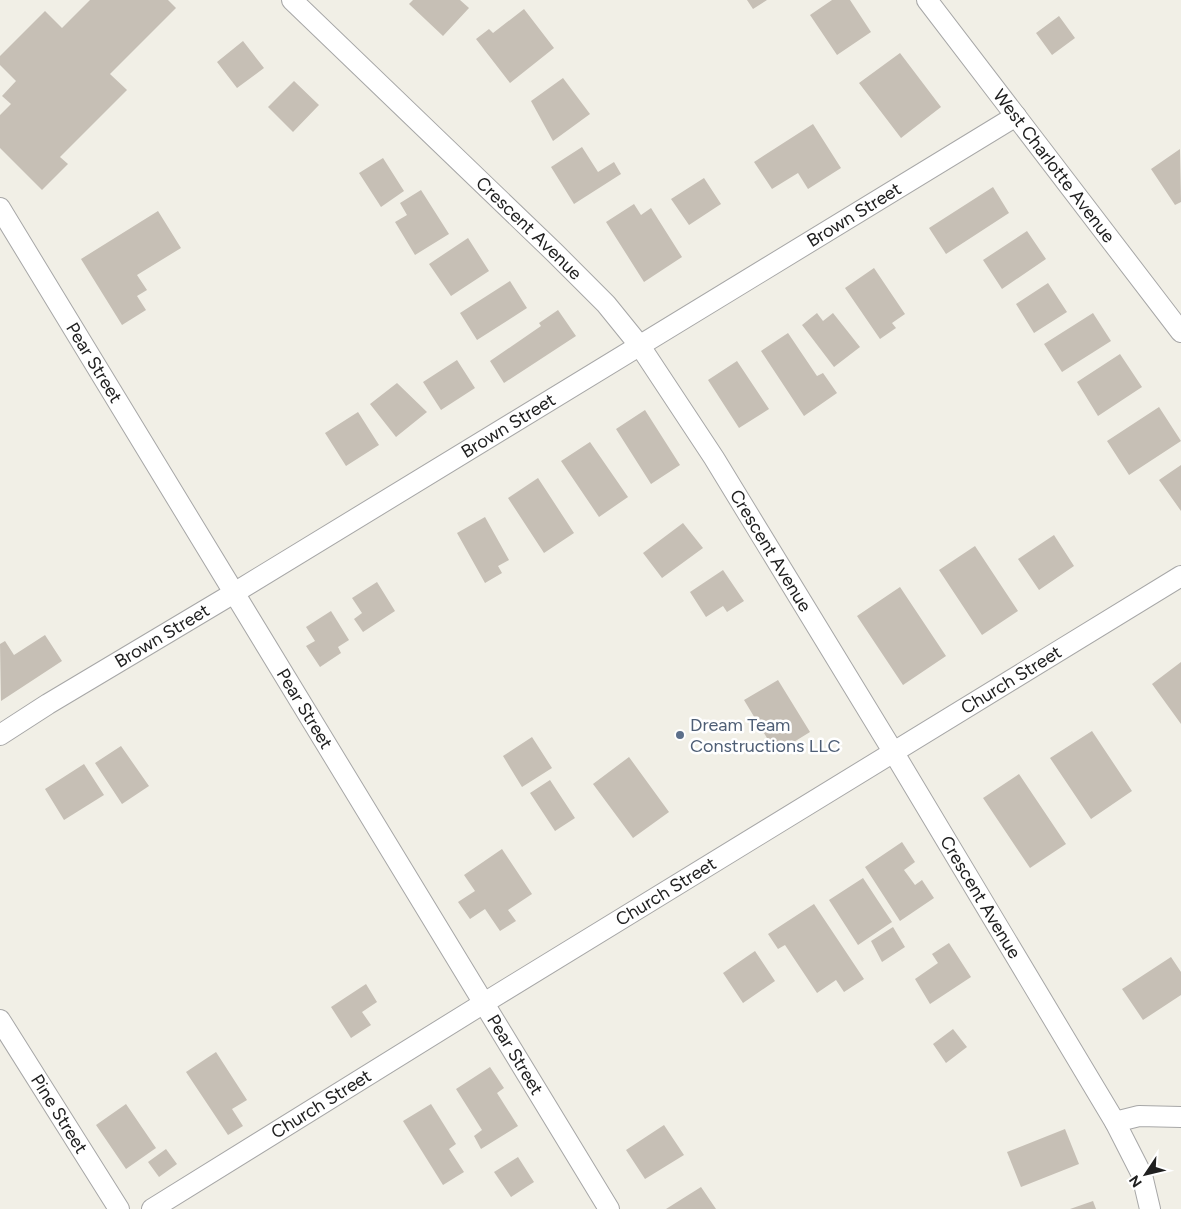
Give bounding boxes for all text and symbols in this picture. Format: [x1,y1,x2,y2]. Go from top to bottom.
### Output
street label: West Charlotte Avenue [988,85,1120,247]
street label: Crescent Avenue [471,172,587,285]
street label: Brown Street [803,178,905,252]
street label: Pear Street [61,318,127,407]
street label: Brown Street [457,389,560,463]
street label: Crescent Avenue [725,486,816,616]
street label: Brown Street [111,599,214,673]
street label: Church Street [957,641,1066,719]
street label: Pear Street [272,664,338,753]
place label: Dream Team Constructions LLC [690,714,841,757]
marker: Dream Team Constructions LLC [674,729,686,741]
street label: Crescent Avenue [935,832,1026,963]
street label: Church Street [612,852,720,931]
street label: Pear Street [482,1010,548,1099]
street label: Church Street [267,1065,375,1143]
street label: Pine Street [26,1070,92,1158]
north arrow [1121,1149,1171,1199]
text: N [1126,1172,1146,1190]

